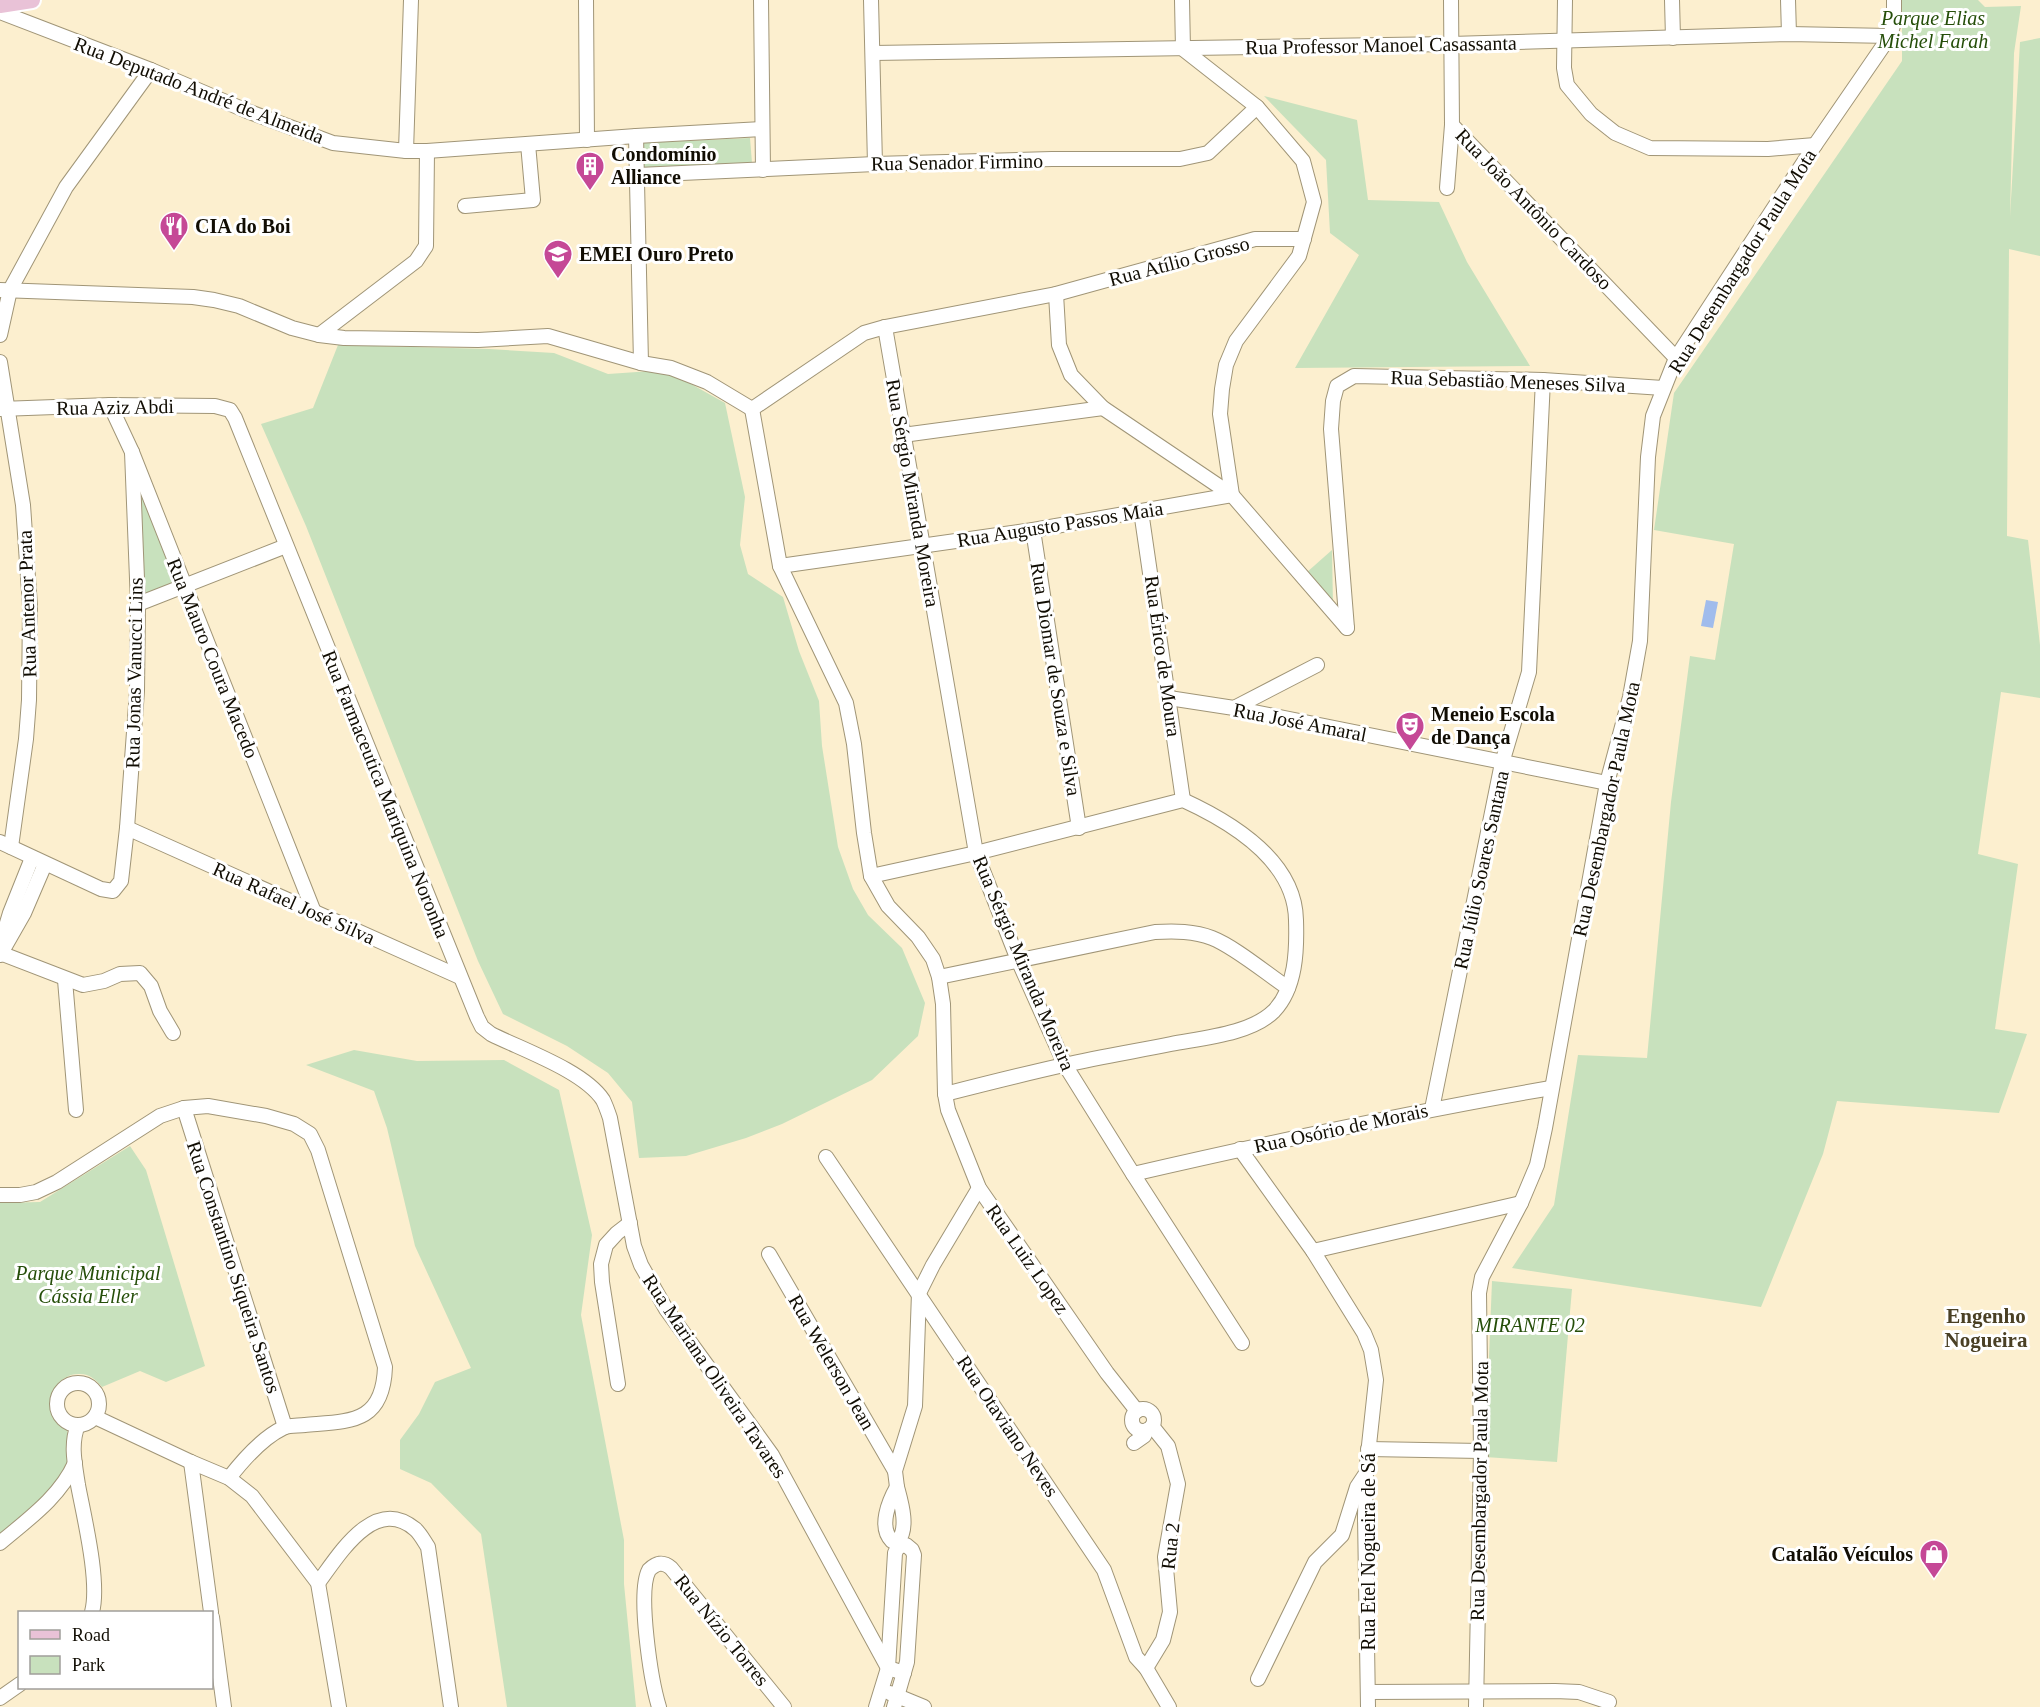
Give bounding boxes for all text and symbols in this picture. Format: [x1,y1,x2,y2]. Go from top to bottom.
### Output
park label: Parque Elias Michel Farah [1877,7,1988,52]
street label: Rua Deputado André de Almeida [71,32,327,149]
street label: Rua Professor Manoel Casassanta [1245,32,1517,58]
street label: Rua João Antônio Cardoso [1451,124,1617,294]
place label: Condomínio Alliance [611,143,717,188]
street label: Rua Desembargador Paula Mota [1664,145,1821,378]
street label: Rua Senador Firmino [871,149,1043,175]
building icon: Condomínio Alliance [574,150,606,192]
restaurant icon: CIA do Boi [158,210,190,252]
place label: CIA do Boi [195,215,291,237]
street label: Rua Atílio Grosso [1106,232,1252,290]
school or university icon: EMEI Ouro Preto [542,238,574,280]
place label: EMEI Ouro Preto [579,243,734,265]
street label: Rua Sebastião Meneses Silva [1390,366,1626,396]
street label: Rua Sérgio Miranda Moreira [881,377,944,609]
street label: Rua Aziz Abdi [56,395,175,419]
street label: Rua Augusto Passos Maia [955,497,1165,552]
street label: Rua Antenor Prata [13,530,41,678]
street label: Rua Mauro Coura Macedo [163,555,263,761]
street label: Rua Diomar de Souza e Silva [1027,561,1085,797]
street label: Rua Érico de Moura [1141,574,1185,738]
street label: Rua Jonas Vanucci Lins [121,577,147,769]
street label: Rua Farmaceutica Mariquina Noronha [317,647,454,941]
street label: Rua Desembargador Paula Mota [1568,679,1645,939]
street label: Rua José Amaral [1231,698,1369,746]
place label: Meneio Escola de Dança [1431,703,1555,749]
theatre icon: Meneio Escola de Dança [1394,710,1426,752]
street label: Rua Júlio Soares Santana [1449,768,1513,971]
street label: Rua Sérgio Miranda Moreira [968,852,1079,1074]
street label: Rua Rafael José Silva [210,857,379,949]
street label: Rua Osório de Morais [1252,1099,1430,1157]
street label: Rua Constantino Siqueira Santos [182,1138,285,1396]
street label: Rua Luiz Lopez [981,1200,1074,1319]
park label: Parque Municipal Cássia Eller [14,1262,161,1307]
street label: Rua Mariana Oliveira Tavares [639,1270,792,1482]
street label: Rua Welerson Jean [784,1290,880,1434]
district label: Engenho Nogueira [1945,1304,2028,1352]
park label: MIRANTE 02 [1474,1314,1585,1336]
street label: Rua Otaviano Neves [953,1351,1064,1501]
street label: Rua Desembargador Paula Mota [1466,1361,1493,1621]
street label: Rua Etel Nogueira de Sá [1357,1453,1380,1651]
street label: Rua 2 [1157,1521,1183,1571]
shop icon: Catalão Veículos [1918,1538,1950,1580]
place label: Catalão Veículos [1771,1543,1913,1565]
street label: Rua Nízio Torres [670,1570,774,1690]
legend [18,1611,213,1689]
text: Road [72,1625,110,1645]
text: Park [72,1655,105,1675]

